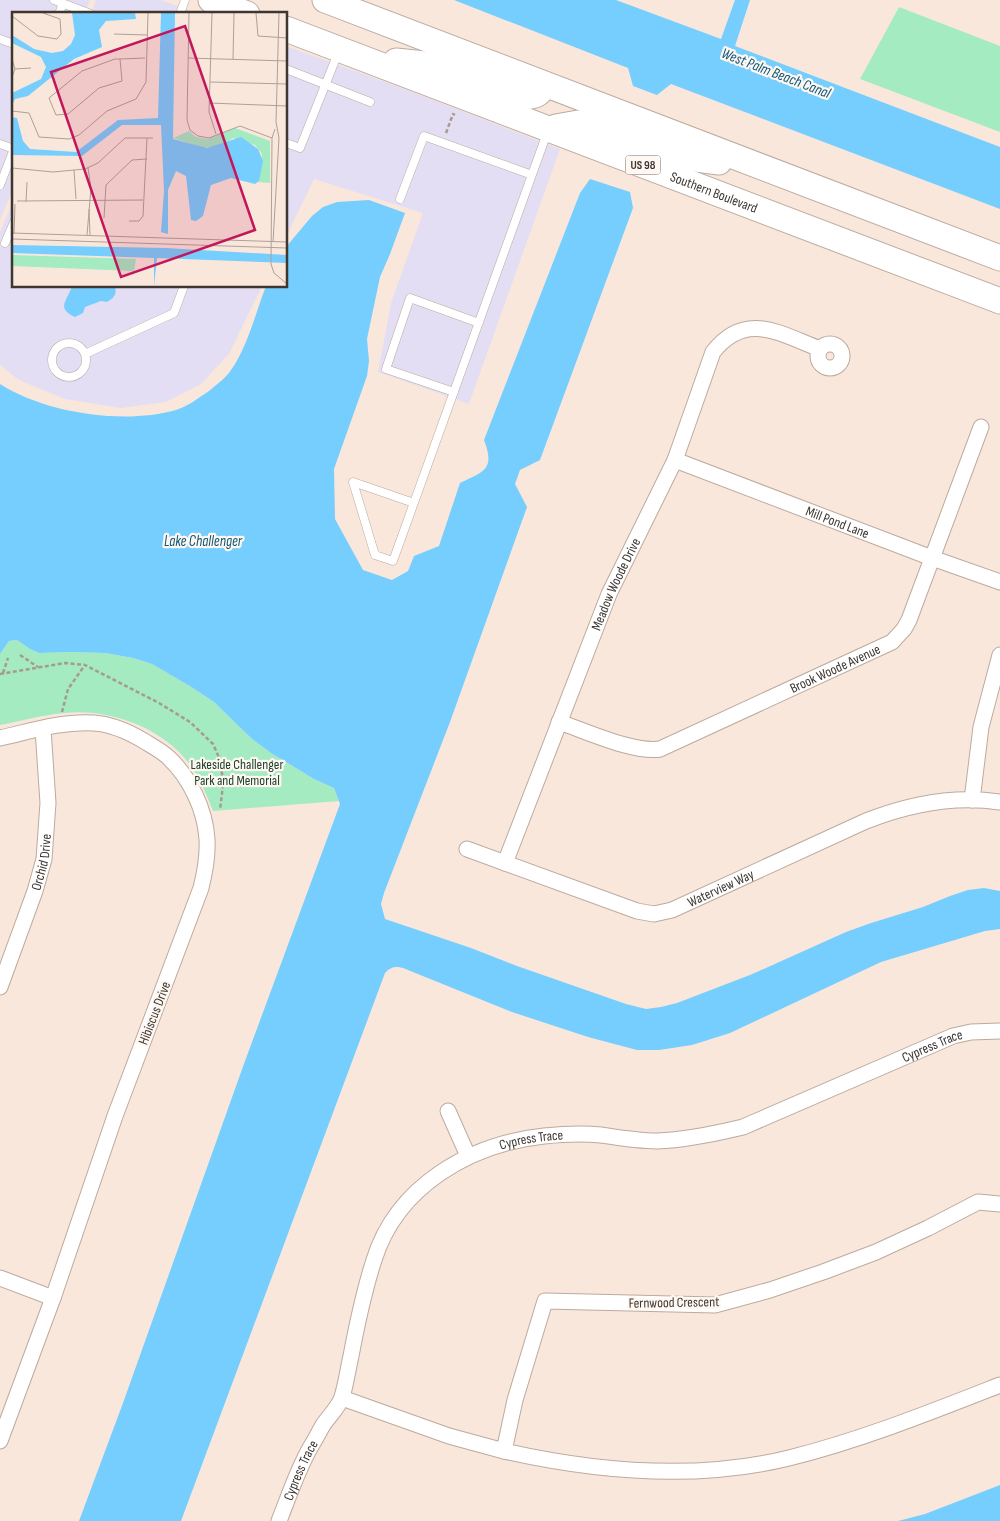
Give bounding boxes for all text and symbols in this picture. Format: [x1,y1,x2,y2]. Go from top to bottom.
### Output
inset map [12,12,288,288]
water label: West Palm Beach Canal [719,44,834,103]
road number: US 98 [626,156,660,174]
street label: Southern Boulevard [668,168,760,217]
street label: Mill Pond Lane [803,503,871,542]
water label: Lake Challenger [164,532,243,551]
street label: Meadow Woode Drive [588,535,644,633]
street label: Brook Woode Avenue [787,641,883,697]
park label: Lakeside Challenger Park and Memorial [191,756,283,789]
street label: Orchid Drive [28,833,55,892]
street label: Waterview Way [685,865,757,911]
street label: Hibiscus Drive [135,979,174,1047]
street label: Cypress Trace [899,1026,964,1066]
street label: Cypress Trace [497,1126,564,1154]
street label: Fernwood Crescent [628,1293,720,1312]
street label: Cypress Trace [280,1437,322,1503]

